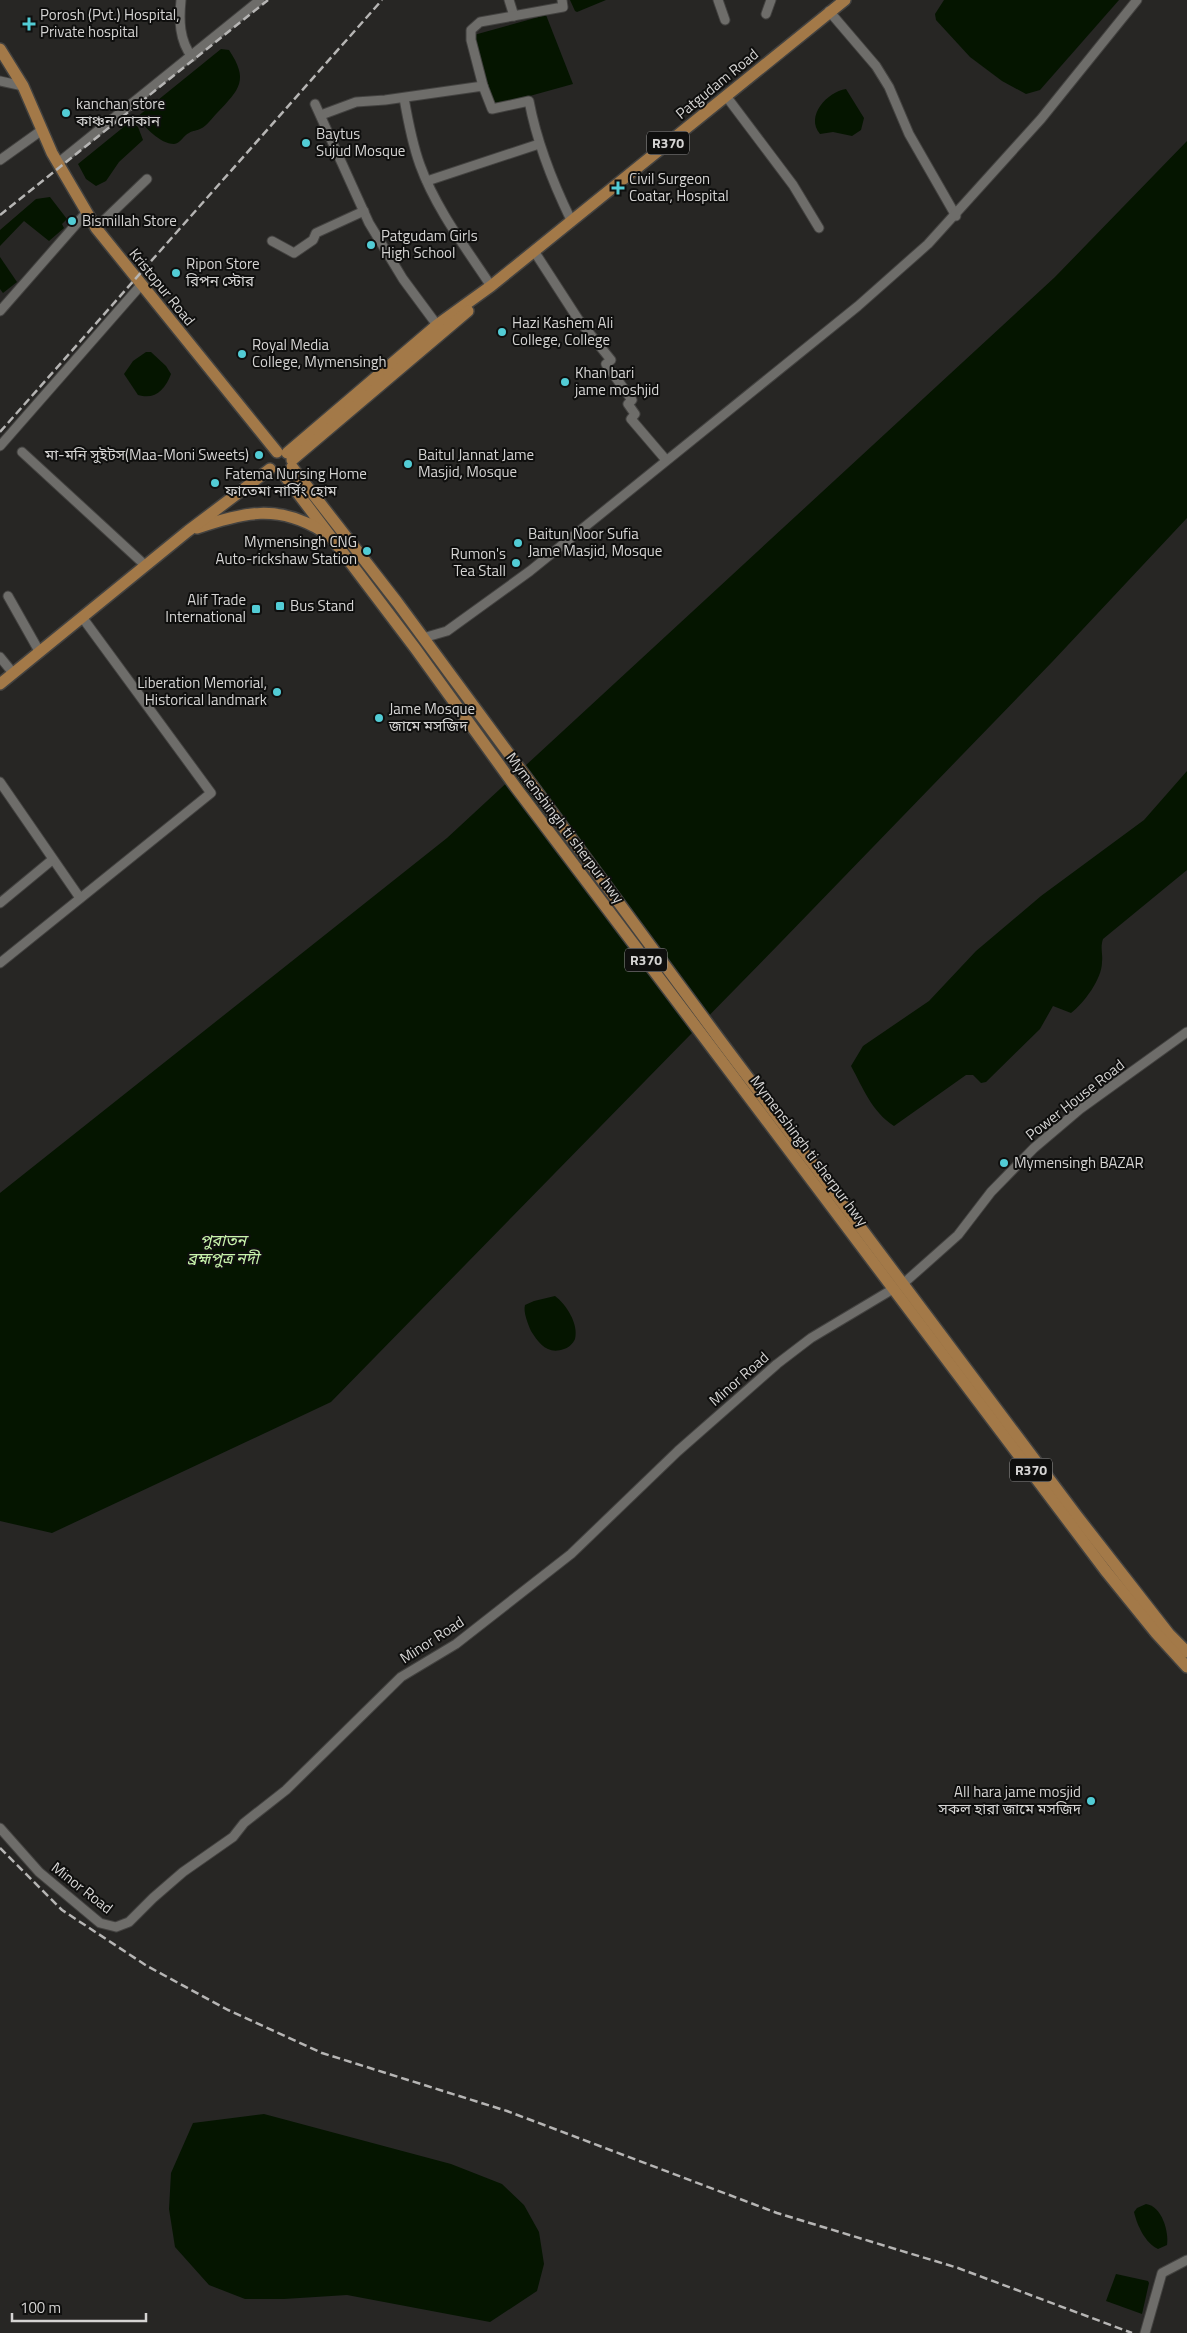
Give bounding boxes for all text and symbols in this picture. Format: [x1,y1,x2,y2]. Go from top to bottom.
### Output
place label: Porosh (Pvt.) Hospital, Private hospital [40,3,180,43]
marker: Porosh (Pvt.) Hospital, Private hospital [22,17,36,31]
street label: Patgudam Road [670,43,763,124]
place label: kanchan store কাঞ্চন দোকান [75,92,165,132]
marker: kanchan store কাঞ্চন দোকান [60,107,72,119]
place label: Baytus Sujud Mosque [316,122,405,162]
road number: R370 [647,132,689,154]
marker: Baytus Sujud Mosque [300,137,312,149]
place label: Civil Surgeon Coatar, Hospital [629,167,729,207]
marker: Civil Surgeon Coatar, Hospital [611,181,625,195]
place label: Bismillah Store [82,209,177,232]
marker: Bismillah Store [66,215,78,227]
place label: Patgudam Girls High School [381,224,478,264]
marker: Patgudam Girls High School [365,239,377,251]
street label: Kristopur Road [124,243,201,330]
place label: Ripon Store রিপন স্টোর [185,252,260,292]
marker: Ripon Store রিপন স্টোর [170,267,182,279]
place label: Hazi Kashem Ali College, College [512,311,613,351]
marker: Hazi Kashem Ali College, College [496,326,508,338]
place label: Royal Media College, Mymensingh [252,333,386,373]
marker: Royal Media College, Mymensingh [236,348,248,360]
place label: Khan bari jame moshjid [574,361,659,401]
marker: Khan bari jame moshjid [559,376,571,388]
place label: মা-মনি সুইটস(Maa-Moni Sweets) [44,443,249,466]
place label: Baitul Jannat Jame Masjid, Mosque [418,443,534,483]
marker: মা-মনি সুইটস(Maa-Moni Sweets) [253,449,265,461]
marker: Baitul Jannat Jame Masjid, Mosque [402,458,414,470]
place label: Fatema Nursing Home ফাতেমা নার্সিং হোম [224,462,367,502]
marker: Fatema Nursing Home ফাতেমা নার্সিং হোম [209,477,221,489]
place label: Baitun Noor Sufia Jame Masjid, Mosque [528,522,662,562]
place label: Mymensingh CNG Auto-rickshaw Station [216,530,357,570]
marker: Baitun Noor Sufia Jame Masjid, Mosque [512,537,524,549]
place label: Rumon's Tea Stall [450,542,506,582]
marker: Mymensingh CNG Auto-rickshaw Station [361,545,373,557]
marker: Rumon's Tea Stall [510,557,522,569]
place label: Alif Trade International [165,588,246,628]
place label: Bus Stand [290,594,354,617]
marker: Bus Stand [274,600,286,612]
marker: Alif Trade International [250,603,262,615]
place label: Liberation Memorial, Historical landmark [137,671,267,711]
marker: Liberation Memorial, Historical landmark [271,686,283,698]
place label: Jame Mosque জামে মসজিদ [388,697,475,737]
marker: Jame Mosque জামে মসজিদ [373,712,385,724]
street label: Mymenshingh ti sherpur hwy [501,747,630,908]
road number: R370 [625,948,667,972]
street label: Power House Road [1020,1053,1129,1146]
street label: Mymenshingh ti sherpur hwy [745,1070,874,1231]
place label: Mymensingh BAZAR [1014,1151,1144,1174]
marker: Mymensingh BAZAR [998,1157,1010,1169]
water label: পুরাতন ব্রহ্মপুত্র নদী [187,1228,261,1270]
street label: Minor Road [704,1346,774,1411]
road number: R370 [1010,1458,1052,1482]
street label: Minor Road [395,1610,469,1669]
place label: All hara jame mosjid সকল হারা জামে মসজিদ [937,1780,1082,1820]
marker: All hara jame mosjid সকল হারা জামে মসজিদ [1085,1795,1097,1807]
street label: Minor Road [47,1856,118,1919]
scale bar [12,2290,146,2322]
text: 100 m [20,2296,61,2319]

